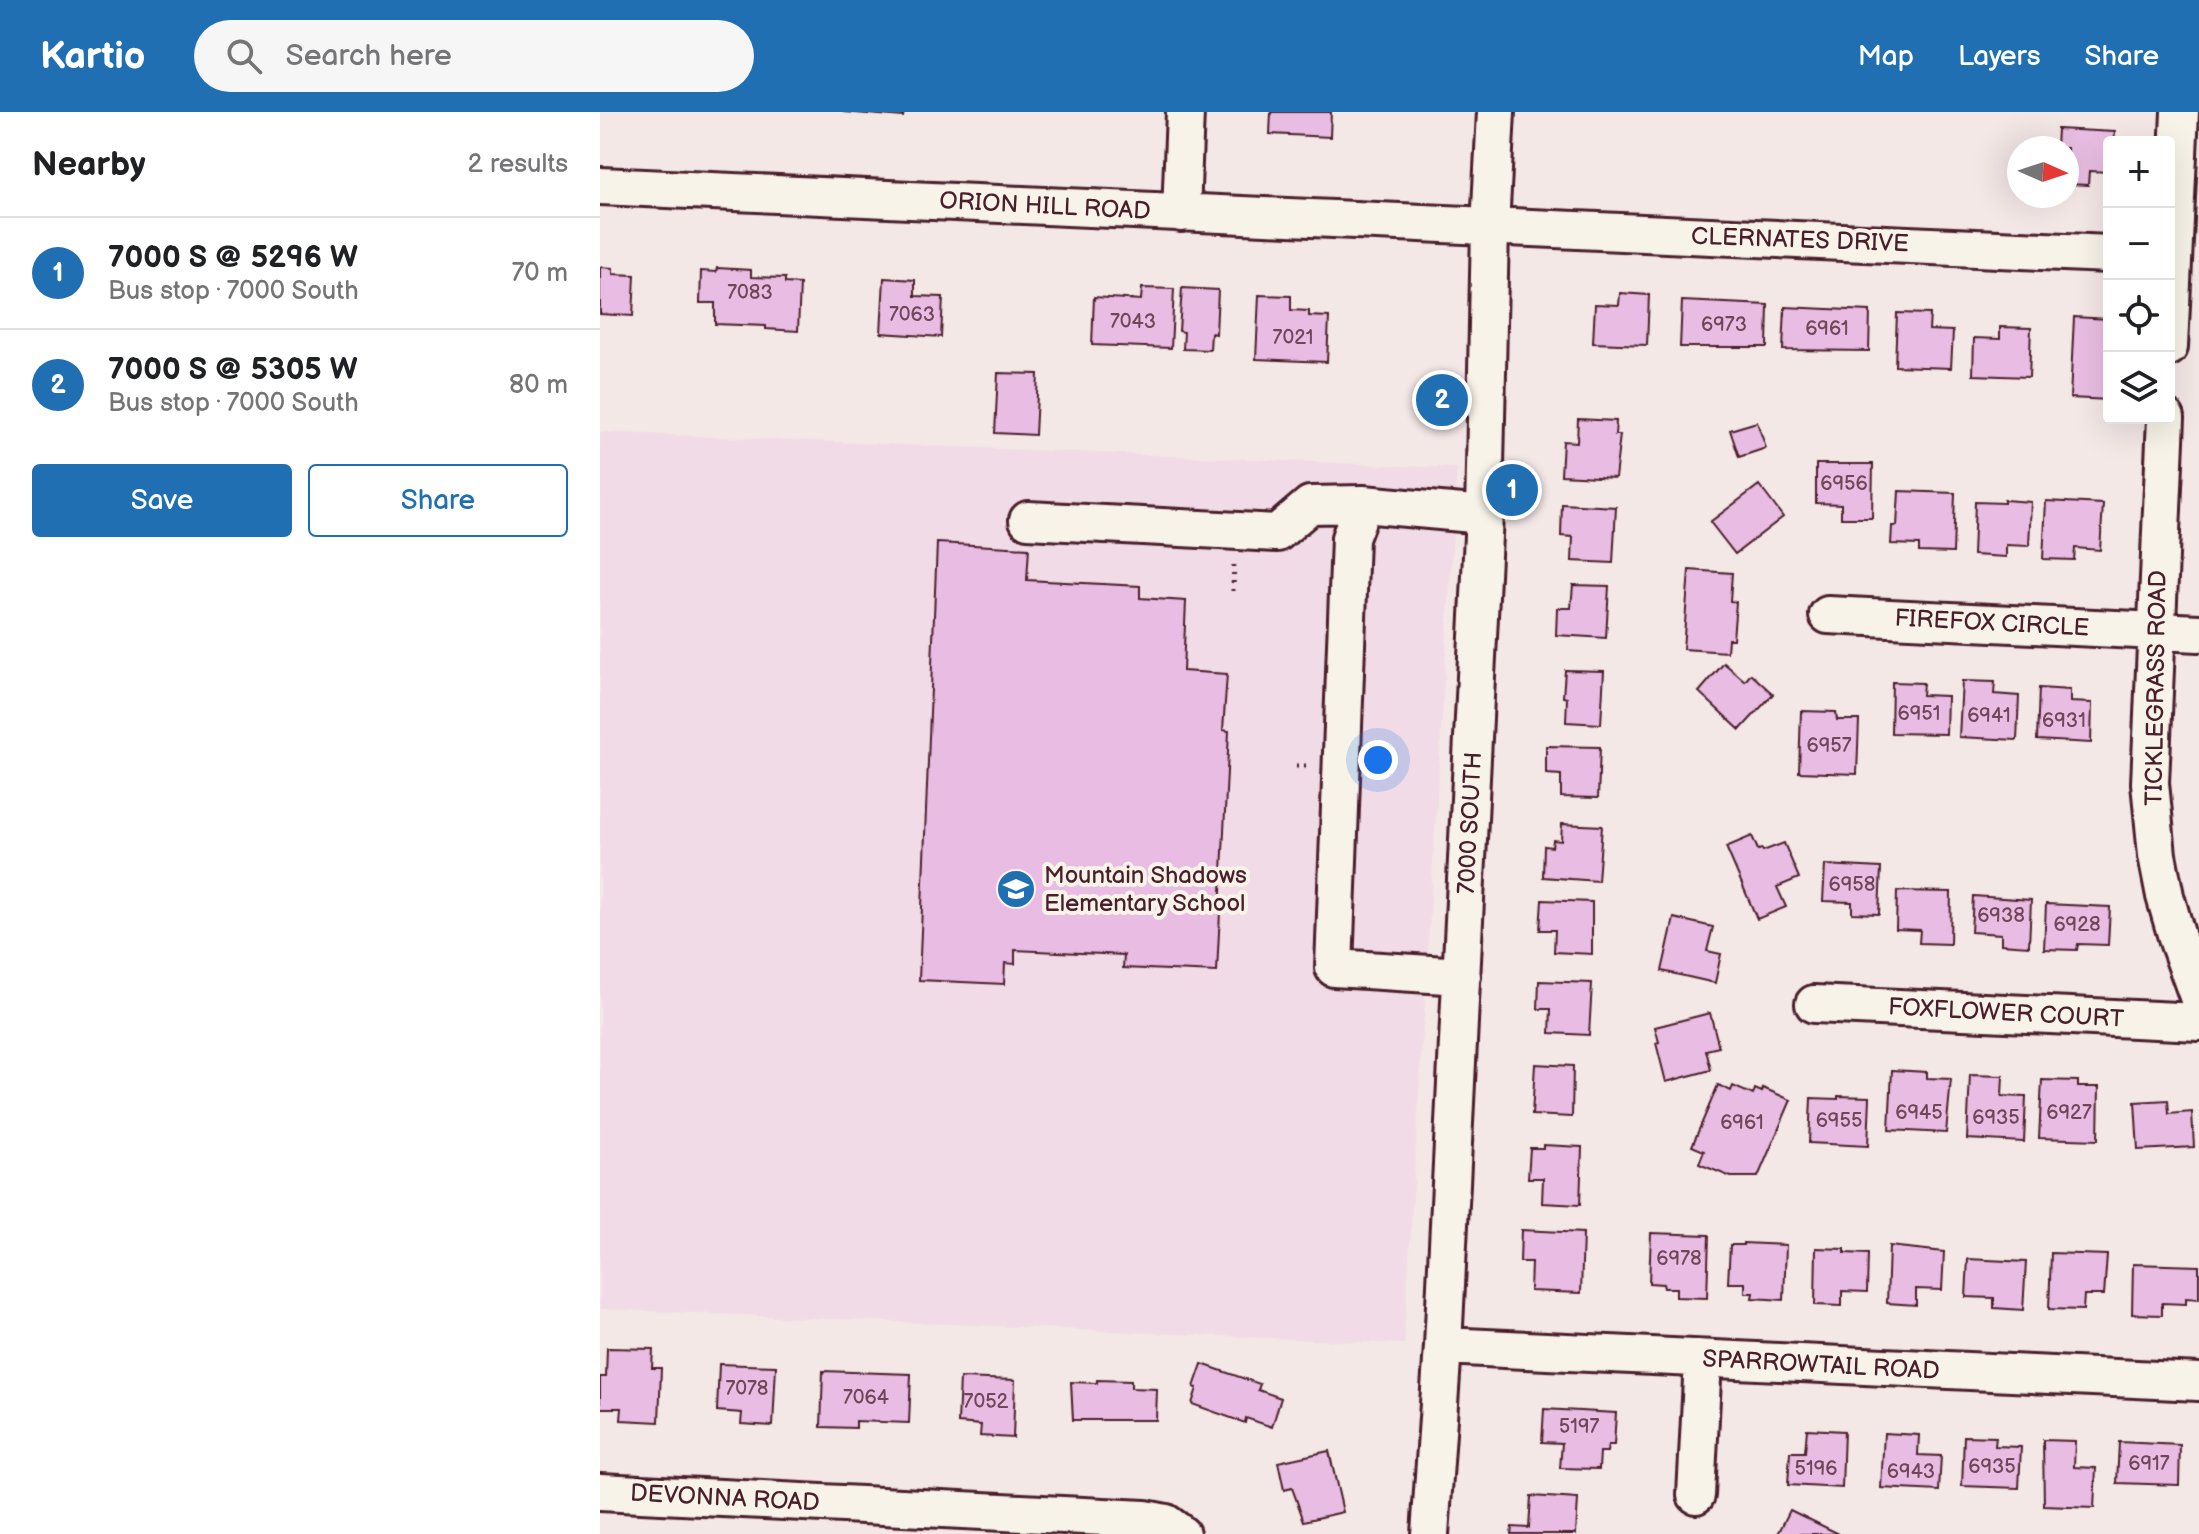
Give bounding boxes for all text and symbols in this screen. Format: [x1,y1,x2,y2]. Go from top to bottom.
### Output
search box [194,20,754,92]
text: Kartio [40,34,146,79]
icon: search [222,34,266,78]
text: Search here [286,38,452,74]
text: Map [1858,40,1914,73]
text: Layers [1958,40,2041,73]
text: Share [2085,40,2159,73]
north arrow [2007,136,2079,208]
map controls [2103,136,2175,424]
button: + [2103,136,2175,208]
text: Nearby [32,144,146,185]
text: 2 results [468,149,568,180]
street label: ORION HILL ROAD [939,186,1151,226]
button: − [2103,208,2175,280]
street label: CLERNATES DRIVE [1691,222,1909,258]
text: 7000 S @ 5296 W [108,240,358,276]
text: 1 [53,258,63,289]
text: 70 m [511,258,568,289]
text: Bus stop · 7000 South [108,276,359,307]
button: locate [2103,280,2175,352]
house number: 7083 [727,281,773,305]
house number: 7063 [889,303,935,327]
house number: 7043 [1110,310,1156,334]
house number: 6973 [1701,313,1747,337]
house number: 6961 [1805,317,1849,341]
house number: 7021 [1273,326,1313,350]
text: 7000 S @ 5305 W [108,352,357,388]
button: layers [2103,352,2175,424]
text: 2 [50,370,66,401]
text: 80 m [509,370,568,401]
pin: 2 [1416,370,1468,430]
text: Bus stop · 7000 South [108,388,359,419]
pin: 1 [1486,460,1538,520]
button: Save [32,464,292,537]
button: Share [308,464,568,537]
house number: 6956 [1820,472,1868,496]
street label: TICKLEGRASS ROAD [2139,570,2173,806]
street label: FIREFOX CIRCLE [1894,603,2090,643]
house number: 6951 [1898,702,1940,726]
house number: 6941 [1967,704,2011,728]
house number: 6931 [2042,709,2086,733]
house number: 6957 [1806,734,1852,758]
your location [1358,740,1398,780]
street label: 7000 SOUTH [1452,751,1488,895]
place label: Mountain Shadows Elementary School [1044,861,1247,918]
school or university icon: Mountain Shadows Elementary School [995,868,1037,910]
house number: 6958 [1829,873,1875,897]
house number: 6938 [1977,904,2025,928]
house number: 6928 [2053,913,2101,937]
street label: FOXFLOWER COURT [1887,992,2125,1034]
house number: 6945 [1895,1101,1943,1125]
house number: 6927 [2046,1101,2092,1125]
house number: 6935 [1972,1106,2020,1130]
house number: 6955 [1816,1109,1862,1133]
house number: 6961 [1720,1111,1764,1135]
house number: 6978 [1656,1247,1702,1271]
street label: SPARROWTAIL ROAD [1702,1344,1940,1386]
house number: 7078 [725,1377,769,1401]
house number: 7064 [843,1386,889,1410]
house number: 7052 [964,1390,1009,1414]
house number: 5197 [1559,1415,1599,1439]
house number: 6917 [2128,1452,2170,1476]
house number: 6935 [1968,1455,2016,1479]
house number: 5196 [1795,1457,1837,1481]
house number: 6943 [1887,1460,1935,1484]
street label: DEVONNA ROAD [629,1479,821,1517]

